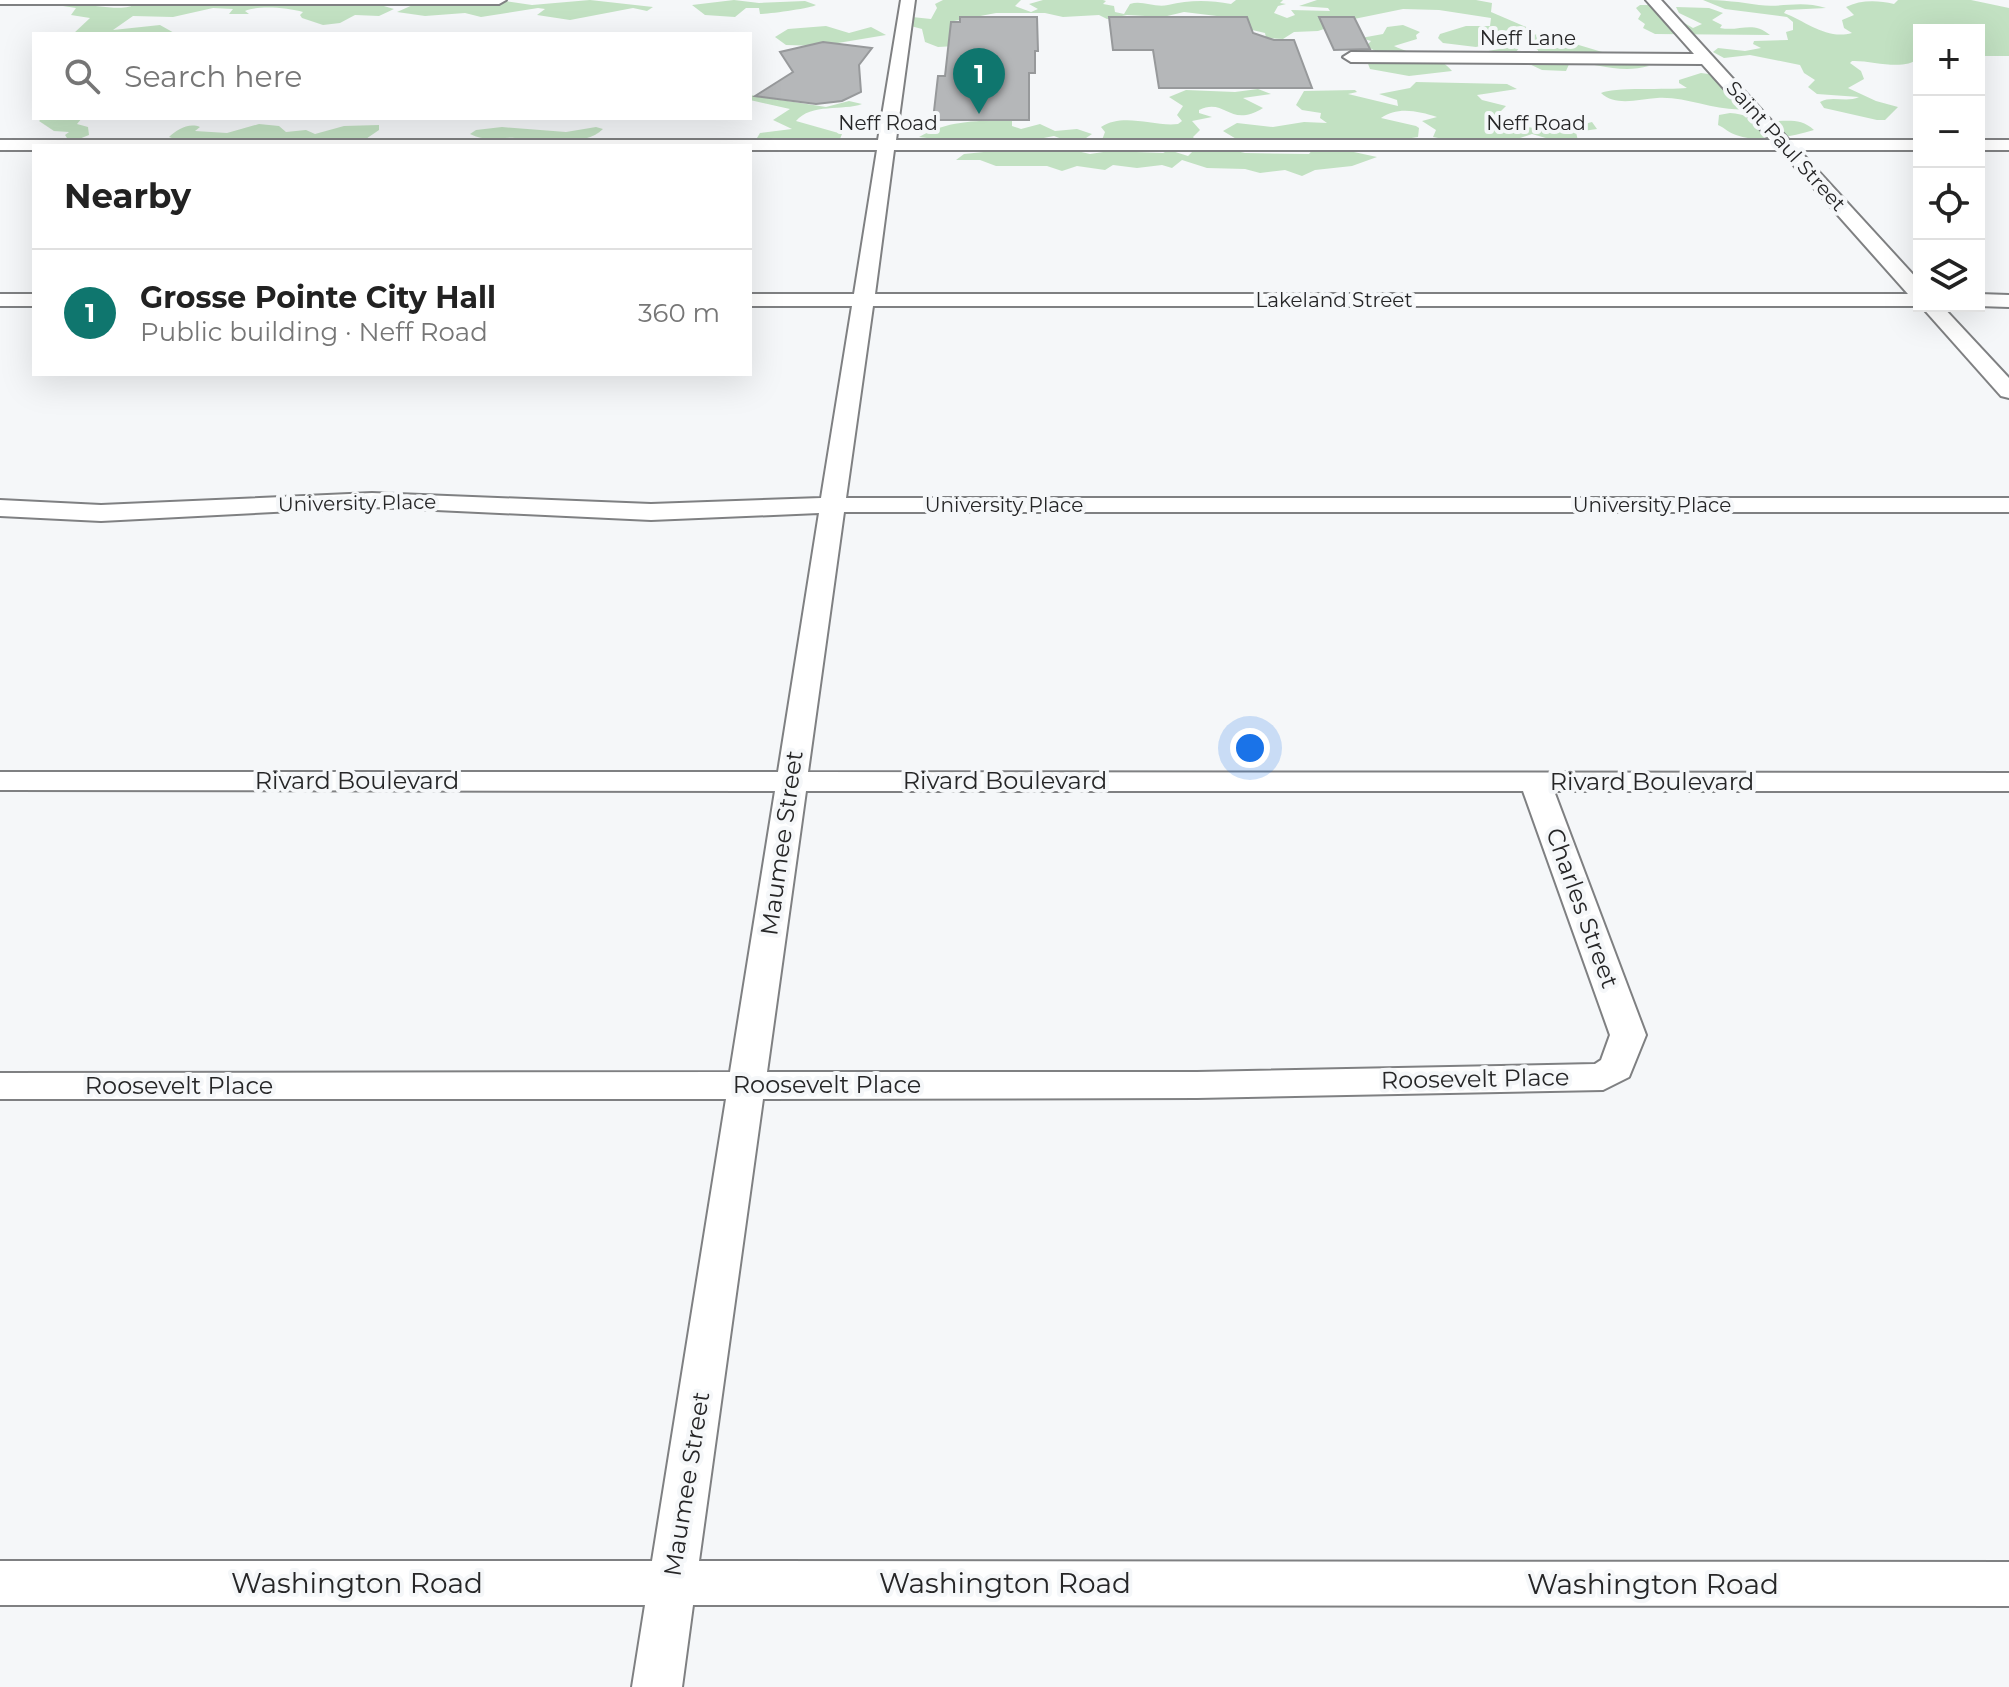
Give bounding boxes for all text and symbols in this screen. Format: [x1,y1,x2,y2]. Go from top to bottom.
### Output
map controls [1913,24,1985,312]
button: + [1913,24,1985,96]
street label: Neff Lane [1480,26,1576,50]
search box [32,32,752,120]
pin: 1 [953,48,1005,114]
icon: search [60,54,104,98]
text: Search here [124,58,302,95]
street label: Saint Paul Street [1721,76,1851,216]
button: − [1913,96,1985,168]
street label: Neff Road [838,111,938,135]
street label: Neff Road [1486,111,1586,135]
button: locate [1913,168,1985,240]
text: Nearby [64,175,191,217]
button: layers [1913,240,1985,312]
text: Grosse Pointe City Hall [140,279,496,316]
street label: Lakeland Street [1255,288,1413,312]
text: 1 [85,297,95,329]
text: 360 m [638,297,720,329]
text: Public building · Neff Road [140,316,488,348]
street label: University Place [278,490,436,516]
street label: University Place [925,493,1083,517]
street label: University Place [1573,493,1731,517]
your location [1230,728,1270,768]
street label: Maumee Street [754,748,809,937]
street label: Rivard Boulevard [255,766,459,795]
street label: Rivard Boulevard [903,766,1107,795]
street label: Rivard Boulevard [1550,767,1754,796]
street label: Charles Street [1540,824,1625,992]
street label: Roosevelt Place [1381,1062,1569,1095]
street label: Roosevelt Place [733,1070,921,1099]
street label: Roosevelt Place [85,1071,273,1100]
street label: Maumee Street [658,1389,715,1578]
street label: Washington Road [231,1566,483,1600]
street label: Washington Road [879,1566,1131,1600]
street label: Washington Road [1527,1567,1779,1601]

